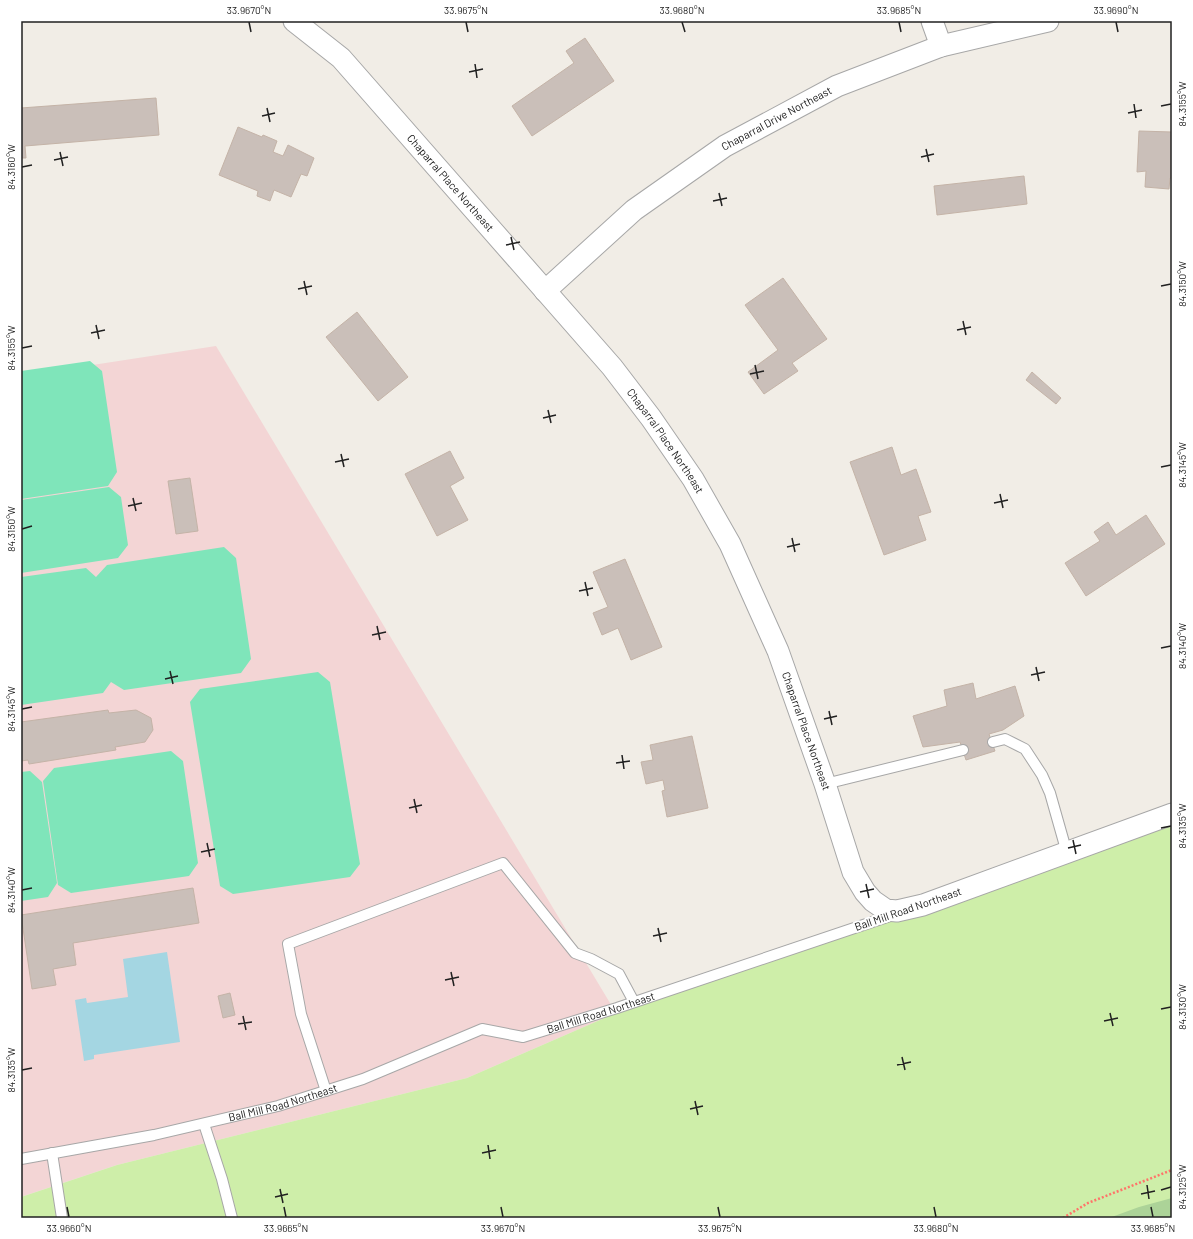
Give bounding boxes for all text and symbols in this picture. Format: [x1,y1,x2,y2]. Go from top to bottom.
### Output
text: 33.9670°N [227,4,271,16]
text: 33.9675°N [444,4,488,16]
text: 33.9680°N [660,4,704,16]
text: 33.9685°N [877,4,921,16]
text: 33.9690°N [1094,4,1138,16]
text: 84.3155°W [1176,81,1188,126]
street label: Chaparral Drive Northeast [719,83,834,153]
street label: Chaparral Place Northeast [405,131,497,234]
text: 84.3160°W [5,144,17,190]
text: 84.3150°W [1176,261,1188,307]
text: 84.3155°W [5,325,17,370]
street label: Chaparral Place Northeast [625,386,707,495]
text: 84.3145°W [1176,442,1188,488]
text: 84.3150°W [5,506,17,552]
text: 84.3140°W [1176,623,1188,669]
street label: Chaparral Place Northeast [780,670,834,792]
text: 84.3145°W [5,686,17,732]
text: 84.3135°W [1176,803,1188,848]
text: 84.3140°W [5,867,17,913]
street label: Ball Mill Road Northeast [853,884,963,933]
text: 84.3130°W [1176,984,1188,1030]
street label: Ball Mill Road Northeast [545,989,656,1035]
text: 84.3135°W [5,1047,17,1092]
street label: Ball Mill Road Northeast [227,1081,339,1123]
text: 84.3125°W [1176,1164,1188,1210]
text: 33.9660°N [47,1222,91,1234]
text: 33.9665°N [264,1222,308,1234]
text: 33.9670°N [481,1222,525,1234]
text: 33.9675°N [698,1222,742,1234]
text: 33.9680°N [914,1222,958,1234]
text: 33.9685°N [1131,1222,1175,1234]

